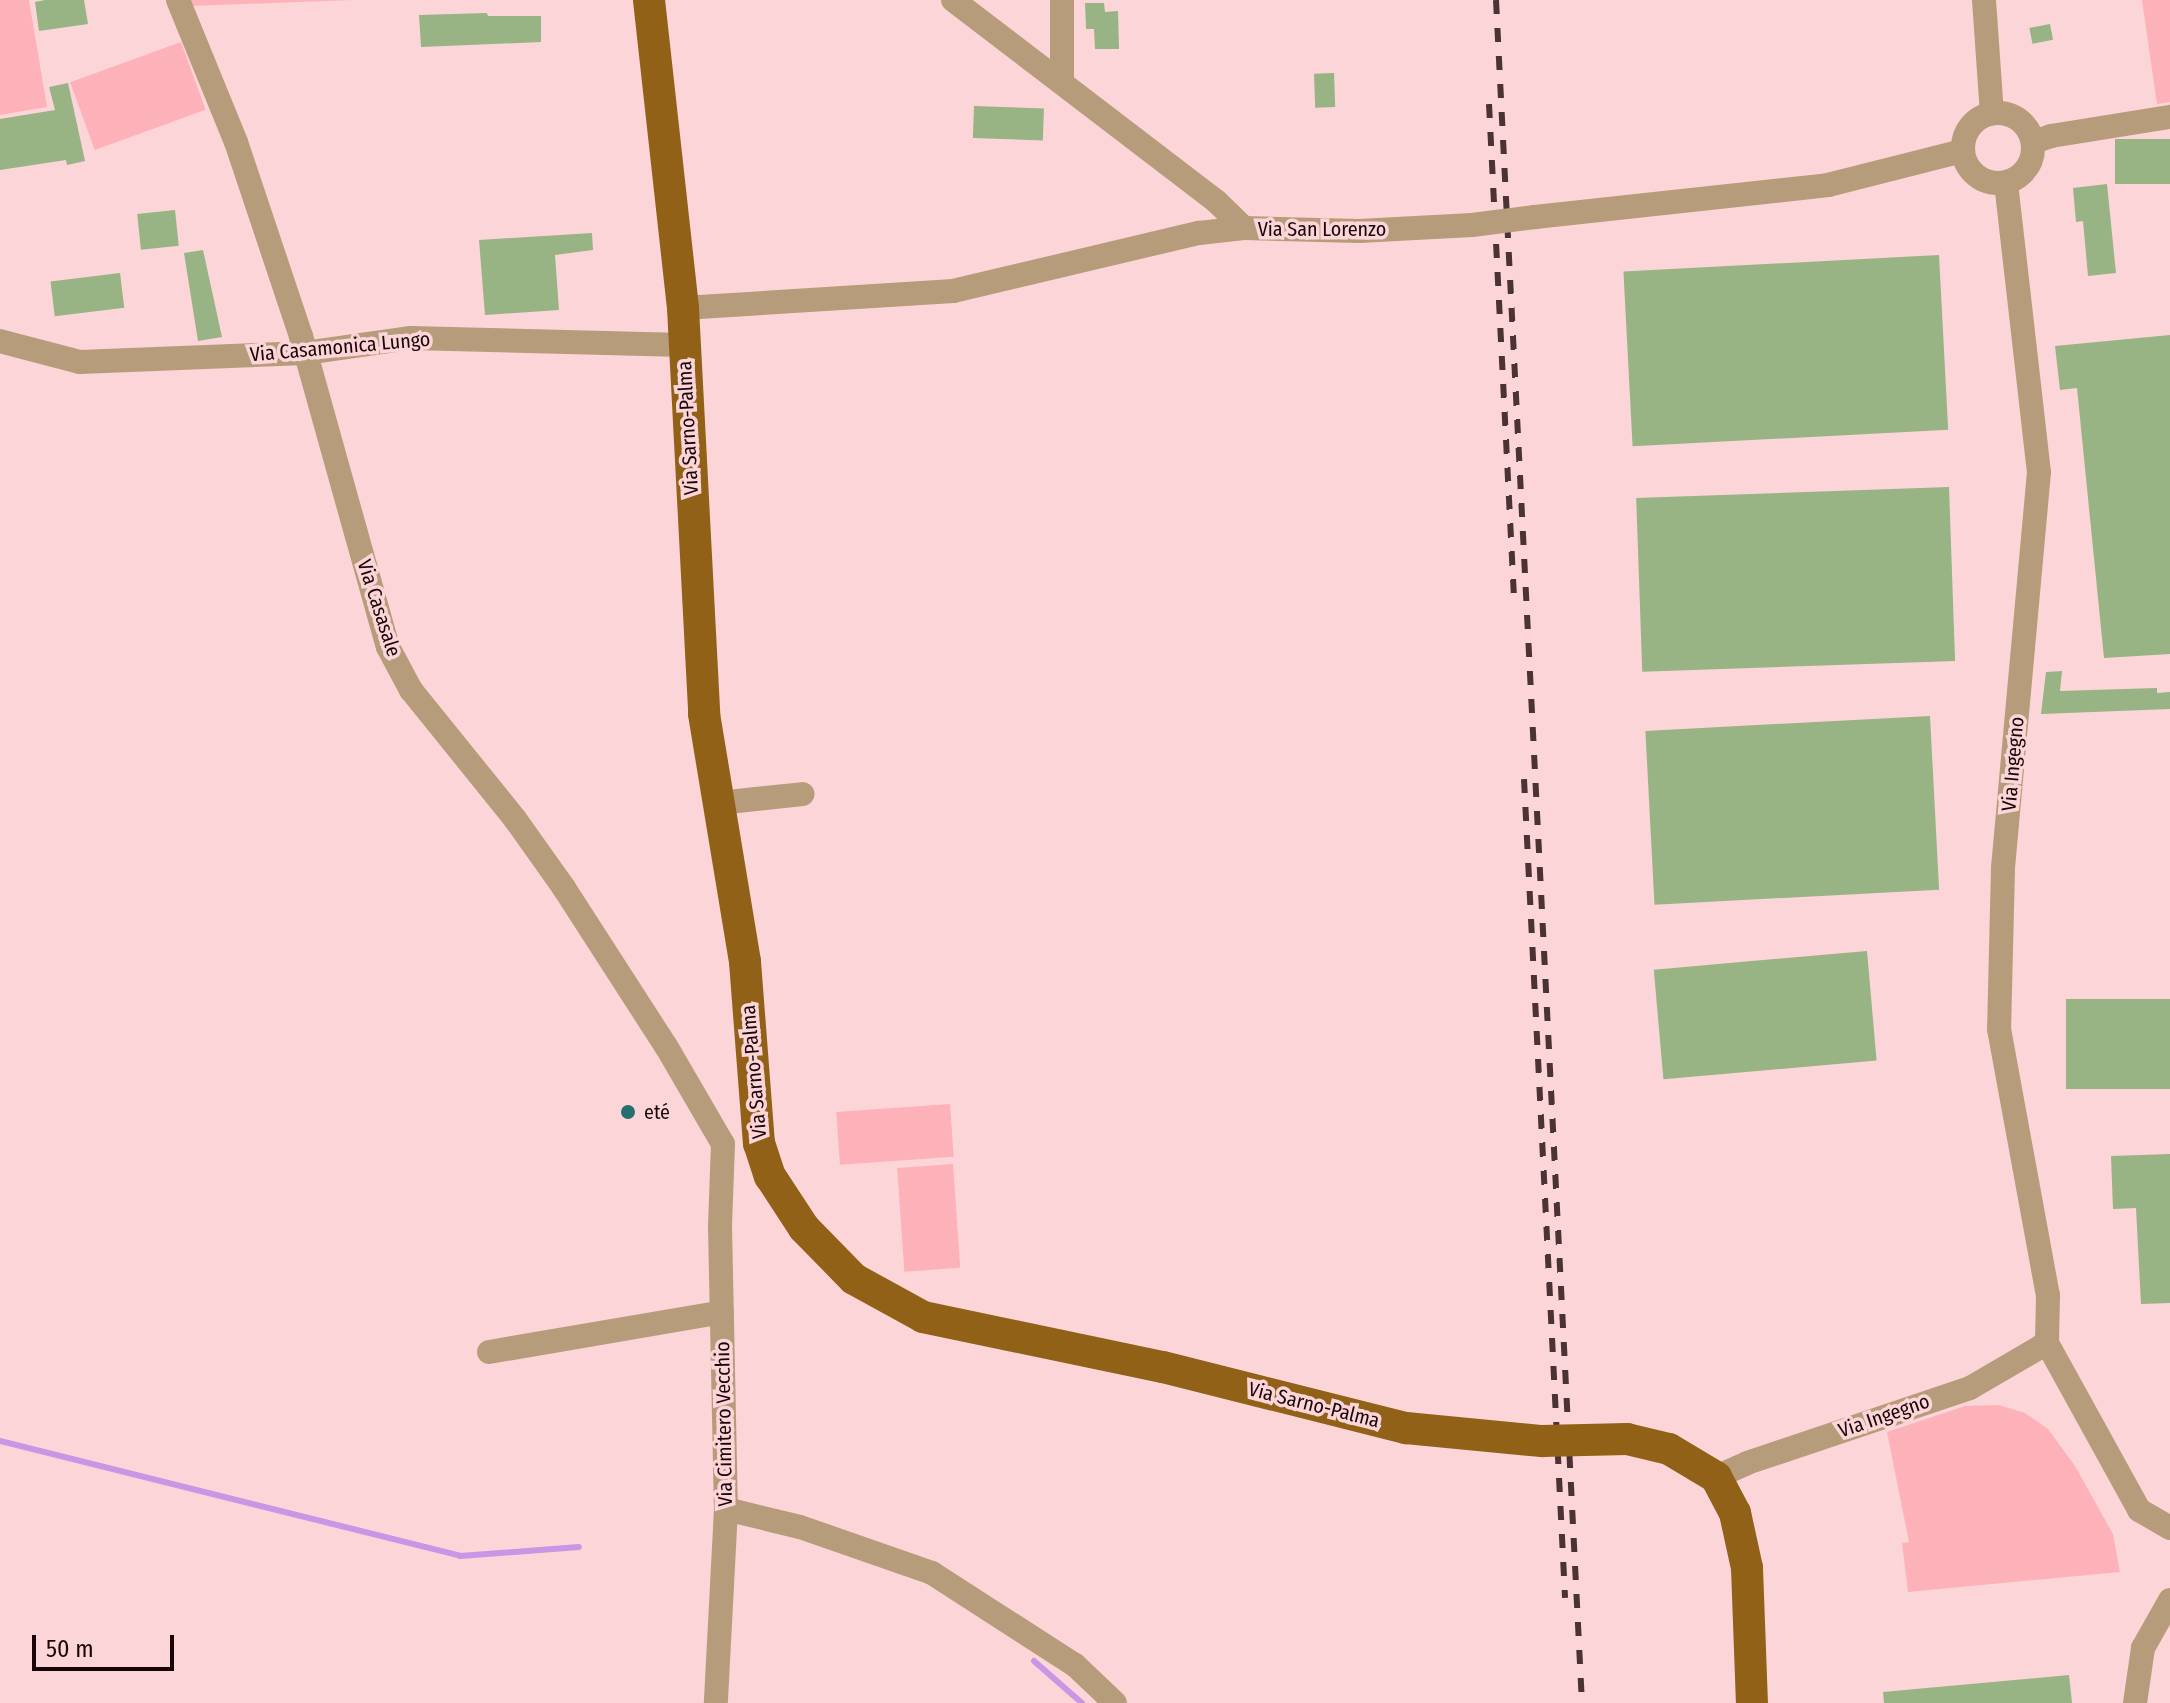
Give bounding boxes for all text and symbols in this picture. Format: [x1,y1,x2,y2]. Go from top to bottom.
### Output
street label: Via San Lorenzo [1258,217,1386,241]
street label: Via Casamonica Lungo [249,327,431,367]
street label: Via Sarno-Palma [673,360,703,496]
street label: Via Casasale [352,557,406,659]
street label: Via Ingegno [1997,716,2029,812]
street label: Via Sarno-Palma [736,1004,772,1140]
place label: eté [644,1100,670,1124]
marker: eté [619,1103,637,1121]
street label: Via Cimitero Vecchio [711,1341,737,1507]
street label: Via Sarno-Palma [1246,1377,1382,1433]
street label: Via Ingegno [1835,1389,1933,1443]
scale bar [36,1619,178,1669]
text: 50 m [46,1635,94,1663]

